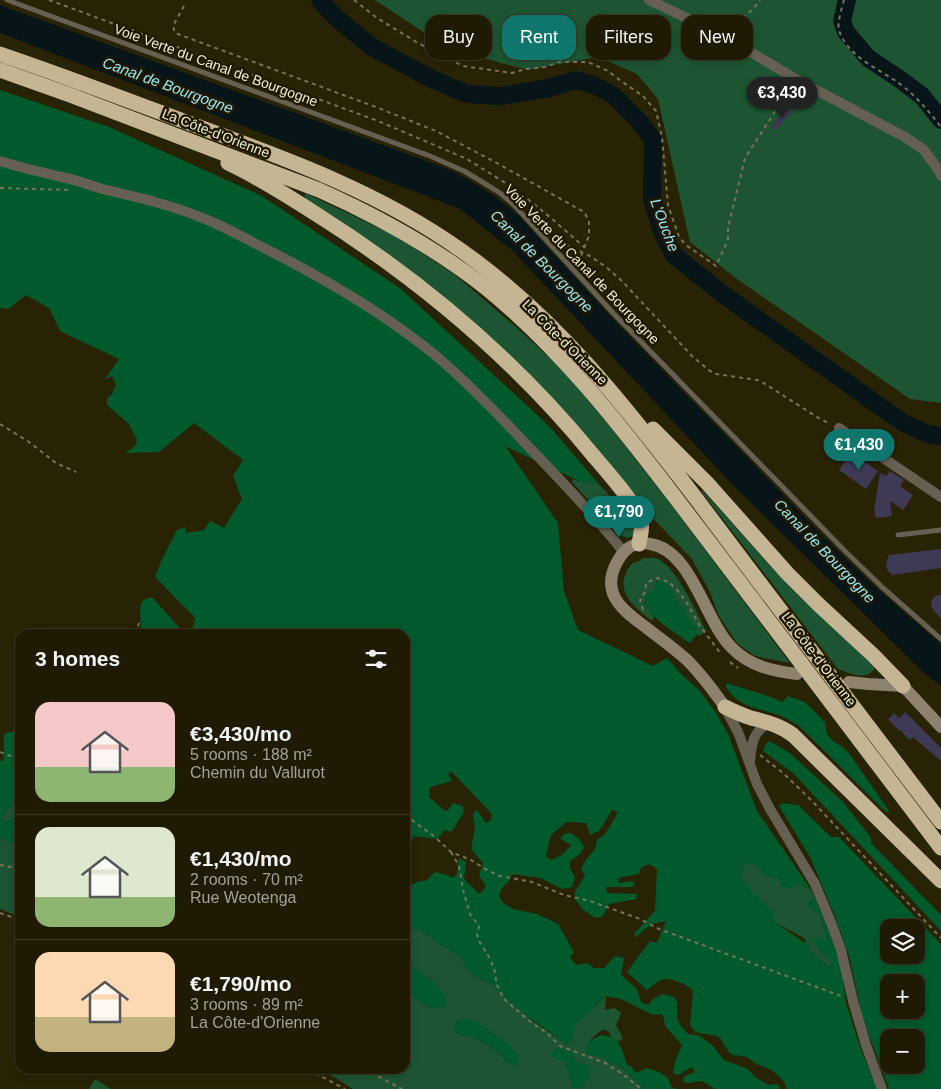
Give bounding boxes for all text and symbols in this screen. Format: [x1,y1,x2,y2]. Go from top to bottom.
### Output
chip: Buy [425,15,492,60]
chip: Rent [502,15,576,60]
chip: Filters [586,15,671,60]
chip: New [681,15,753,60]
street label: Voie Verte du Canal de Bourgogne [112,20,320,110]
water label: Canal de Bourgogne [100,53,236,117]
pin: €3,430 [741,76,823,119]
text: €3,430 [758,84,806,101]
street label: La Côte-d'Orienne [160,105,272,161]
street label: Voie Verte du Canal de Bourgogne [501,181,663,347]
water label: L'Ouche [647,196,683,254]
water label: Canal de Bourgogne [487,206,597,316]
street label: La Côte-d'Orienne [519,296,611,388]
pin: €1,430 [818,428,900,471]
text: €1,430 [835,436,883,453]
pin: €1,790 [578,496,660,538]
water label: Canal de Bourgogne [771,496,879,606]
text: €1,790 [595,503,643,520]
street label: La Côte-d'Orienne [778,609,860,709]
icon: filters [362,645,390,673]
text: 3 homes [35,647,120,670]
icon: home [75,722,135,782]
text: €3,430/mo [190,722,292,745]
text: 5 rooms · 188 m² [190,746,312,763]
text: Chemin du Vallurot [190,764,325,781]
icon: home [75,847,135,907]
text: €1,430/mo [190,847,292,870]
text: 2 rooms · 70 m² [190,871,303,888]
text: Rue Weotenga [190,889,296,906]
map controls [880,919,925,1074]
button: layers [880,919,925,964]
icon: home [75,972,135,1032]
text: €1,790/mo [190,972,292,995]
button: + [880,974,925,1019]
text: 3 rooms · 89 m² [190,996,303,1013]
text: La Côte-d'Orienne [190,1014,320,1031]
button: − [880,1029,925,1074]

